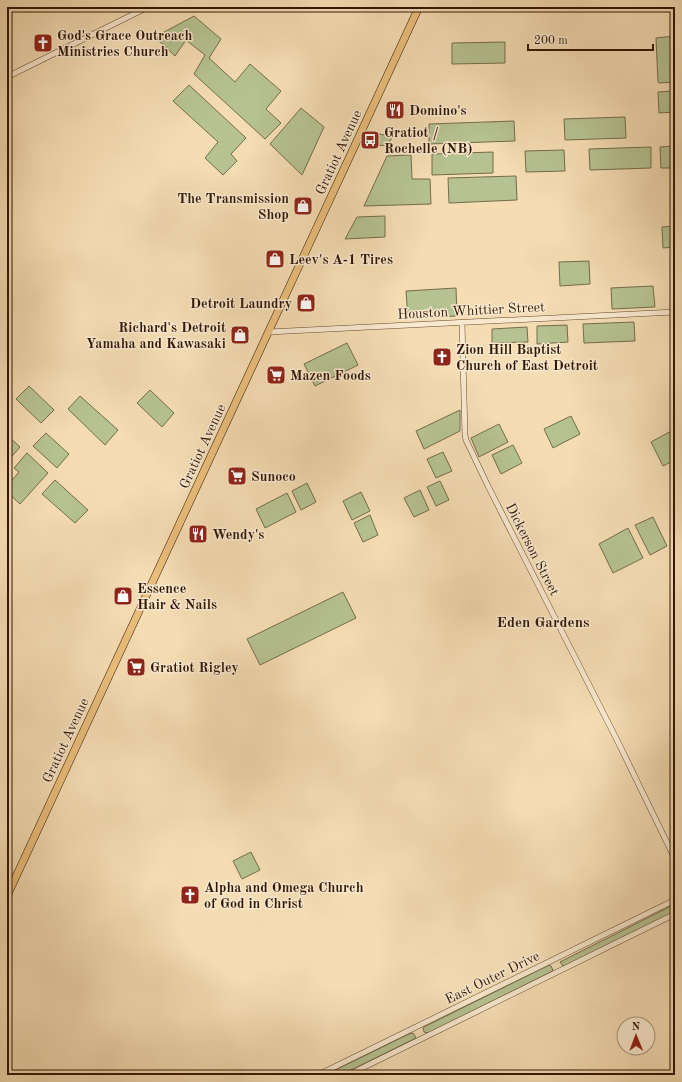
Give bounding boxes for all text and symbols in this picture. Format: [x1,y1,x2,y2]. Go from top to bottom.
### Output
scale bar [528,26,653,52]
place label: God's Grace Outreach Ministries Church [57,29,192,59]
church icon: God's Grace Outreach Ministries Church [32,32,54,54]
text: 200 m [534,35,568,47]
restaurant icon: Domino's [384,99,406,121]
place label: Domino's [409,104,467,118]
street label: Gratiot Avenue [313,108,365,197]
place label: Gratiot / Rochelle (NB) [384,126,472,156]
bus stop icon: Gratiot / Rochelle (NB) [359,129,381,151]
place label: The Transmission Shop [177,192,289,222]
shop icon: The Transmission Shop [292,195,314,217]
shop icon: Leev's A-1 Tires [264,248,286,270]
place label: Leev's A-1 Tires [289,253,393,267]
shop icon: Detroit Laundry [295,292,317,314]
place label: Detroit Laundry [190,297,292,311]
street label: Houston Whittier Street [397,300,545,322]
place label: Richard's Detroit Yamaha and Kawasaki [86,321,226,351]
shop icon: Richard's Detroit Yamaha and Kawasaki [229,324,251,346]
place label: Zion Hill Baptist Church of East Detroit [456,343,598,373]
church icon: Zion Hill Baptist Church of East Detroit [431,346,453,368]
supermarket icon: Mazen Foods [265,364,287,386]
place label: Mazen Foods [290,369,371,383]
street label: Gratiot Avenue [177,402,229,491]
supermarket icon: Sunoco [226,465,248,487]
place label: Sunoco [251,470,296,484]
street label: Dickerson Street [503,501,562,598]
restaurant icon: Wendy's [187,523,209,545]
place label: Wendy's [212,528,264,542]
place label: Essence Hair & Nails [137,582,217,612]
shop icon: Essence Hair & Nails [112,585,134,607]
district label: Eden Gardens [497,616,589,631]
supermarket icon: Gratiot Rigley [125,656,147,678]
place label: Gratiot Rigley [150,661,239,675]
street label: Gratiot Avenue [40,696,92,785]
place label: Alpha and Omega Church of God in Christ [204,881,364,911]
church icon: Alpha and Omega Church of God in Christ [179,884,201,906]
street label: East Outer Drive [443,949,542,1007]
north arrow [616,1016,656,1056]
text: N [632,1022,641,1033]

